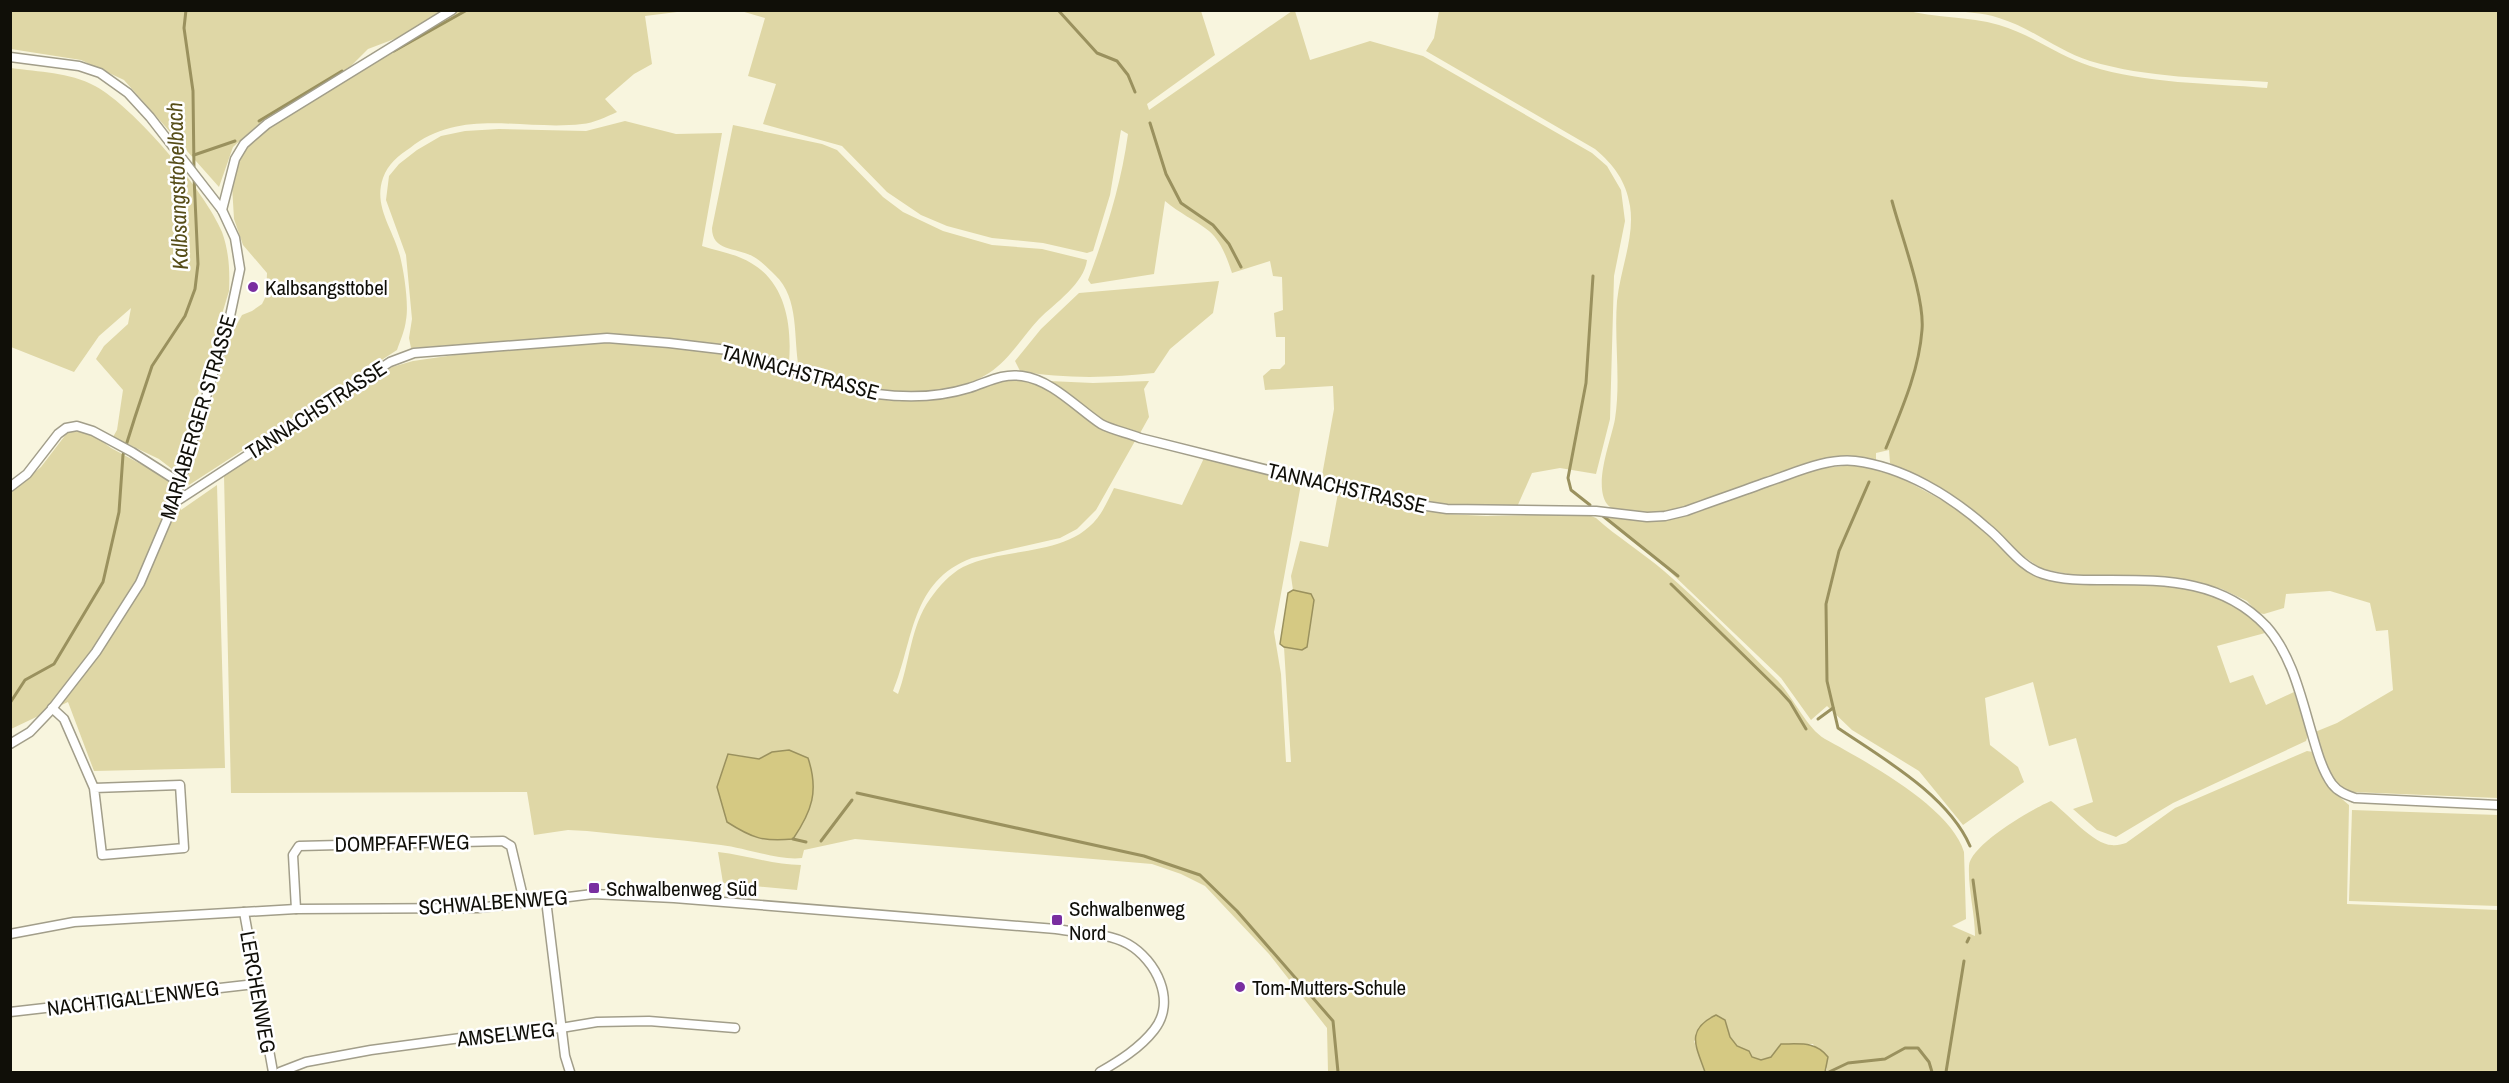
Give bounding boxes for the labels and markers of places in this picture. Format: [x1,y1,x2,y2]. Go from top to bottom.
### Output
place label: Kalbsangsttobel [265,273,388,302]
marker: Kalbsangsttobel [246,280,260,294]
place label: Schwalbenweg Süd [606,874,757,903]
marker: Schwalbenweg Süd [587,881,601,895]
place label: Schwalbenweg Nord [1069,894,1185,947]
marker: Schwalbenweg Nord [1050,913,1064,927]
place label: Tom-Mutters-Schule [1252,973,1406,1002]
marker: Tom-Mutters-Schule [1233,980,1247,994]

